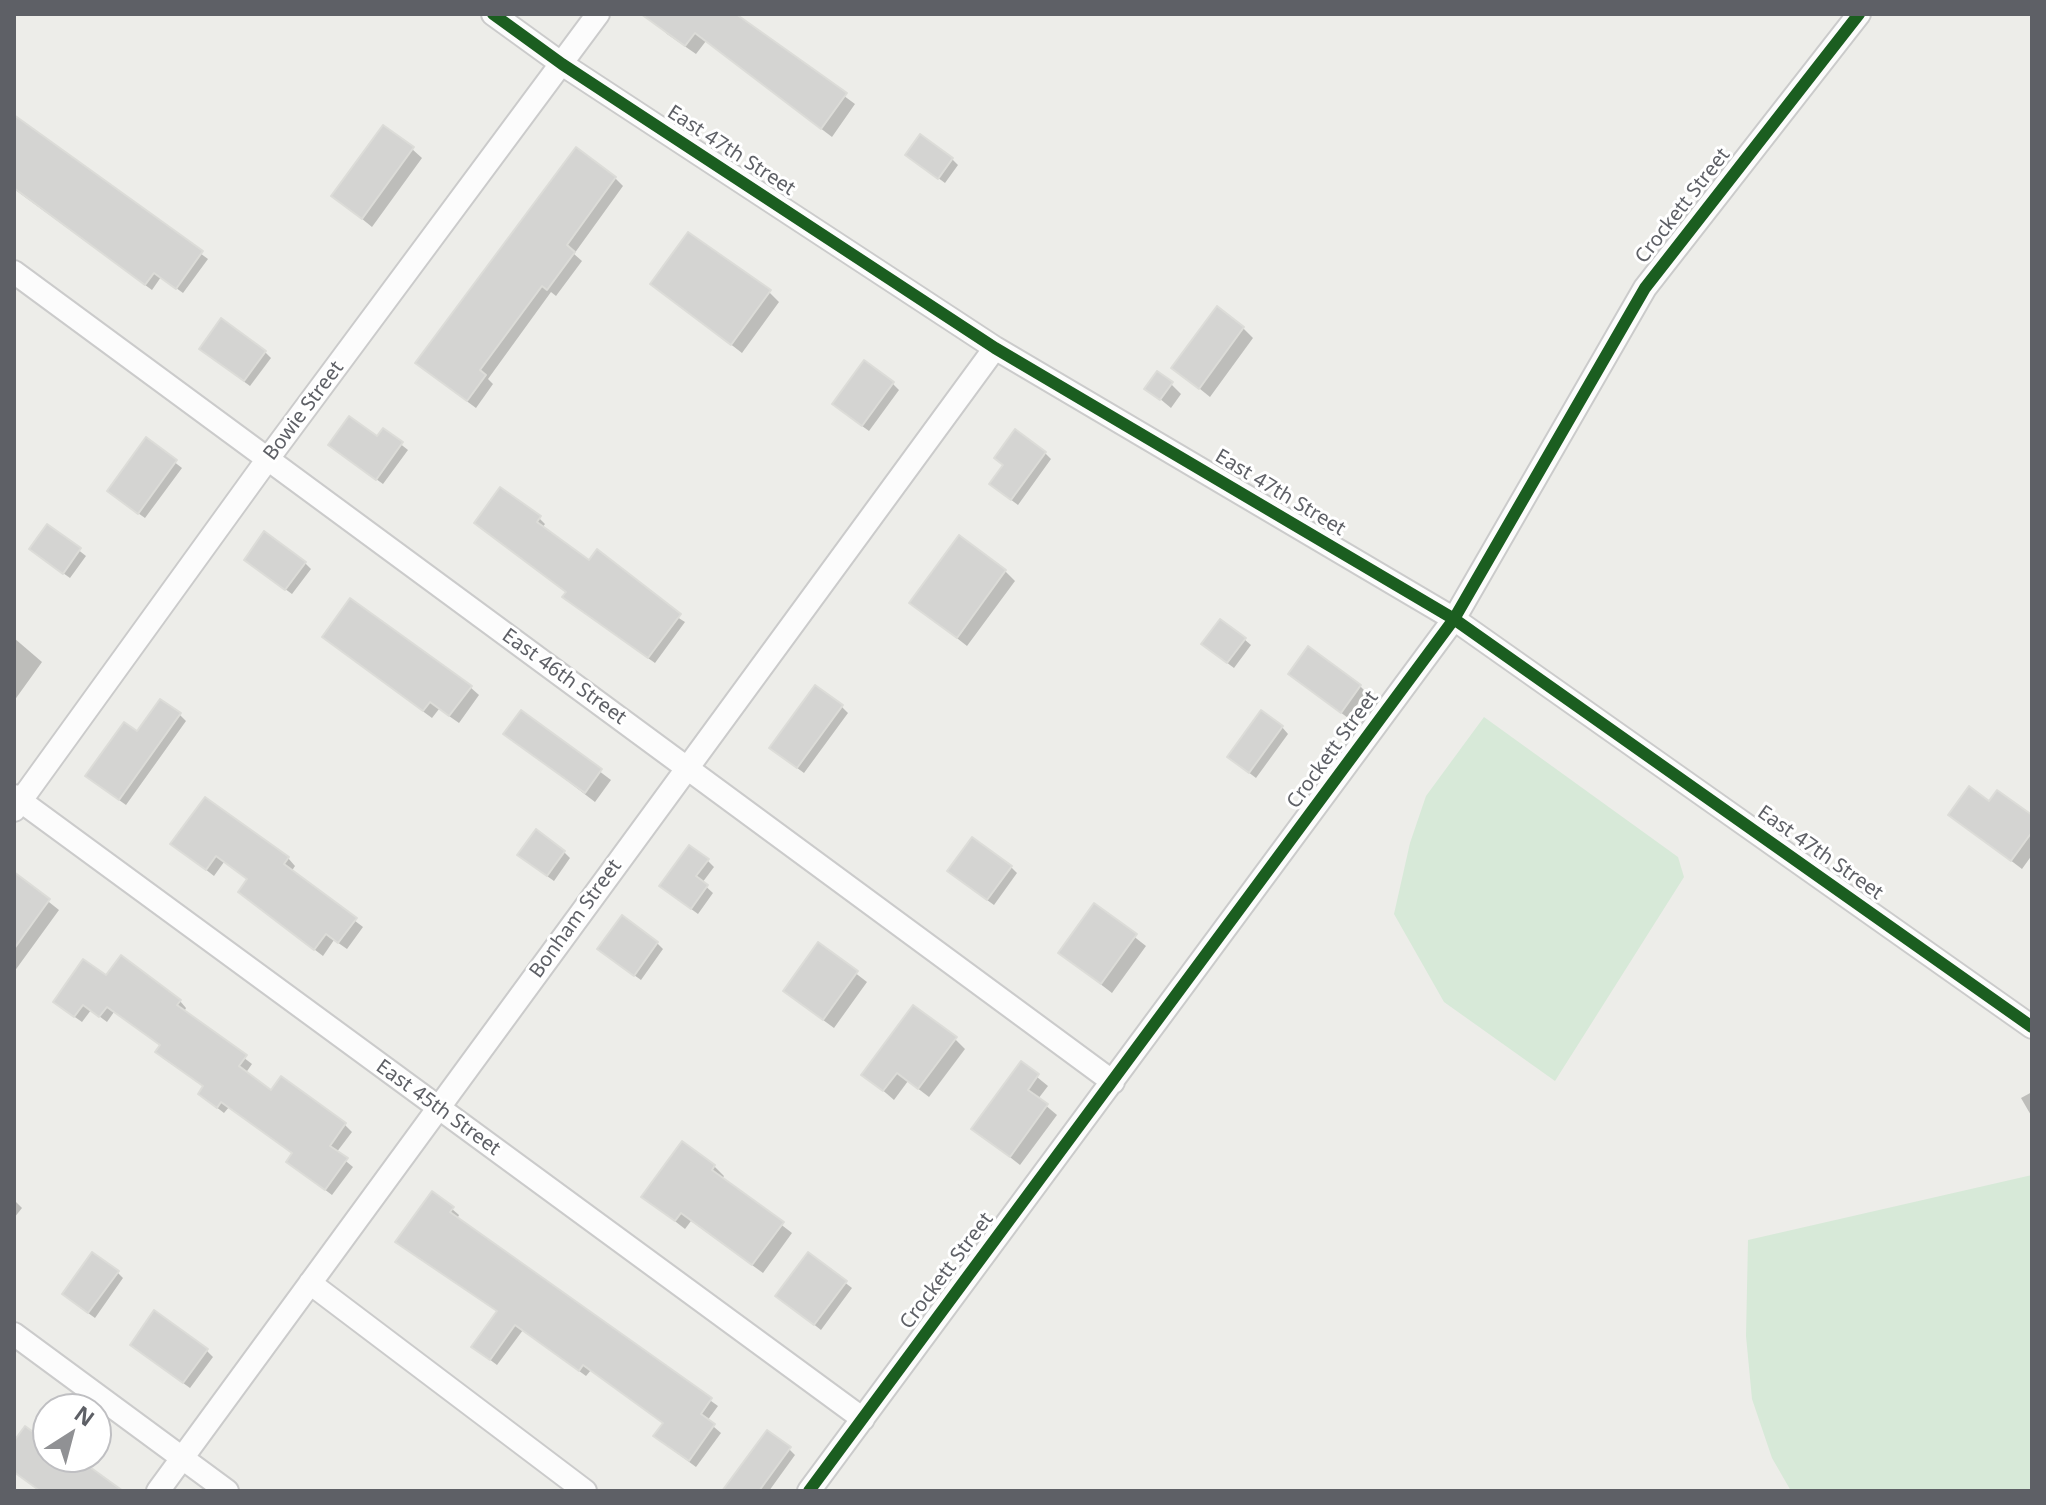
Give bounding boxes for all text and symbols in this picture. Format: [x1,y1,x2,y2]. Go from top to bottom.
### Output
street label: East 47th Street [662,101,800,201]
street label: Crockett Street [1631,144,1735,268]
street label: Bowie Street [259,357,349,465]
street label: East 47th Street [1210,445,1350,541]
street label: East 46th Street [497,624,631,730]
street label: Crockett Street [1282,686,1384,814]
street label: East 47th Street [1753,801,1887,905]
street label: Bonham Street [525,855,627,983]
street label: East 45th Street [371,1055,505,1161]
street label: Crockett Street [895,1208,999,1334]
north arrow [32,1393,112,1473]
text: N [69,1398,101,1433]

